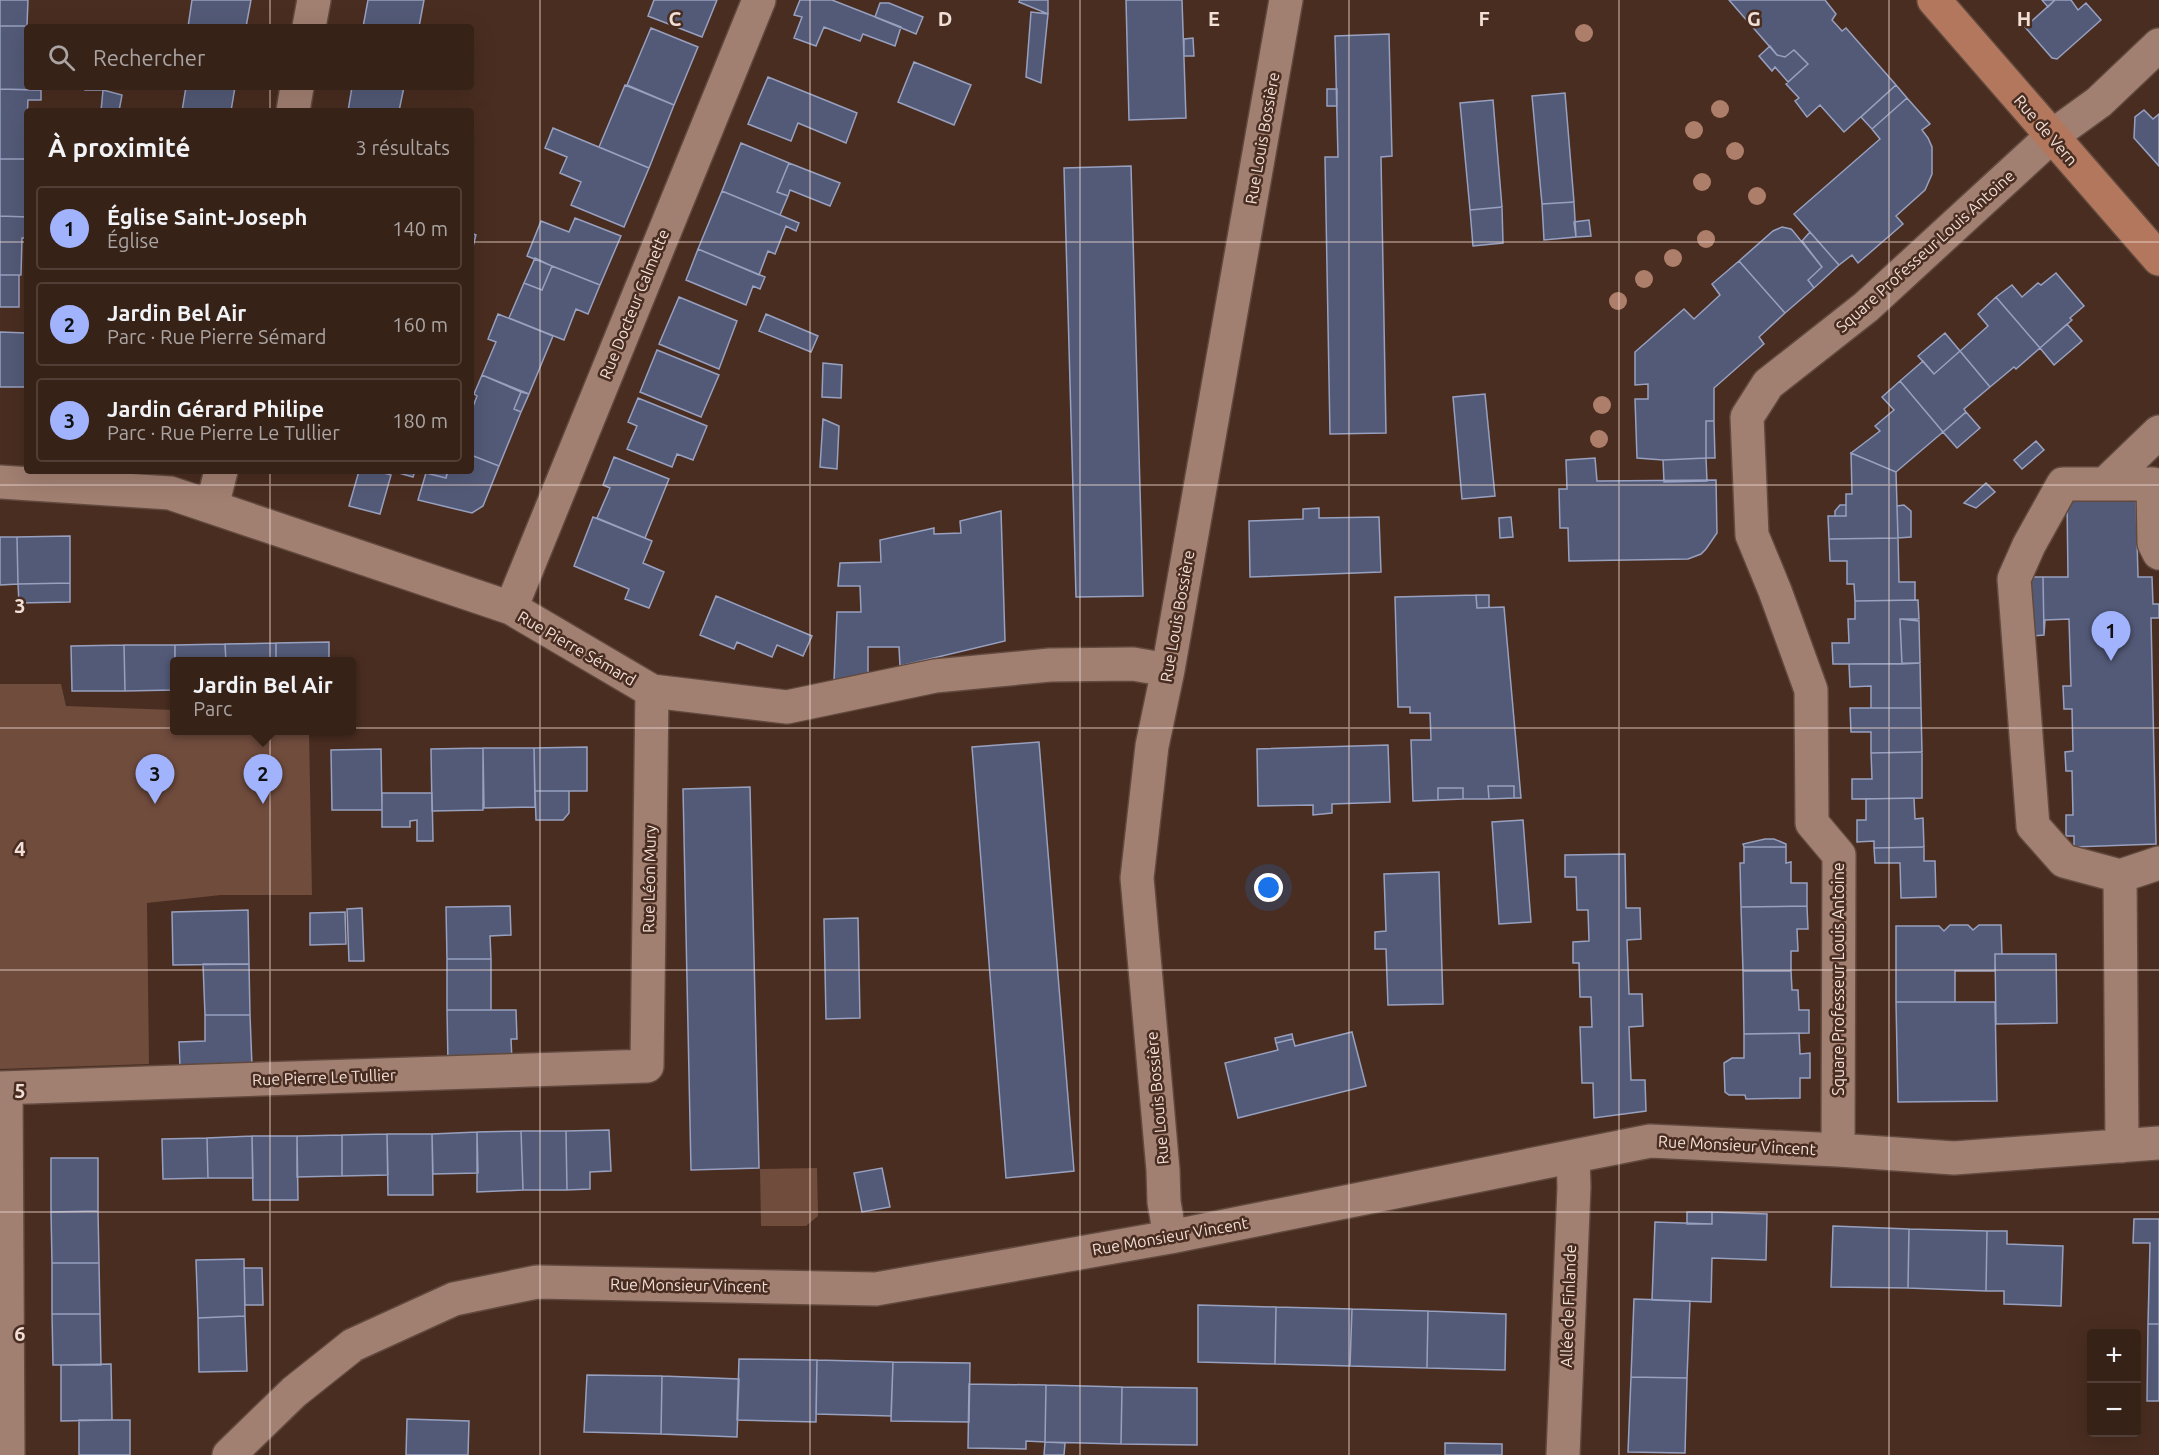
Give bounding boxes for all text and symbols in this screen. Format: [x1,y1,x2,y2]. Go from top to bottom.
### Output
text: C [669,7,682,30]
text: D [938,7,952,30]
text: E [1208,7,1220,30]
text: F [1478,7,1490,30]
text: G [1747,7,1761,30]
text: H [2017,7,2031,30]
search box [24,24,474,90]
icon: search [45,41,78,74]
text: Rechercher [93,45,205,70]
street label: Rue Louis Bossière [1242,71,1282,205]
street label: Rue de Vern [2011,91,2081,169]
text: À proximité [48,133,190,162]
text: 3 résultats [356,136,450,159]
street label: Square Professeur Louis Antoine [1832,166,2018,336]
text: Église Saint-Joseph [107,204,307,229]
text: 1 [64,217,75,240]
text: 140 m [392,217,448,240]
street label: Rue Docteur Calmette [596,226,672,382]
text: Église [107,229,159,252]
text: Jardin Bel Air [107,300,246,325]
text: 2 [64,313,75,336]
text: 160 m [392,313,448,336]
text: Parc · Rue Pierre Sémard [107,325,326,348]
text: Jardin Gérard Philipe [107,396,324,421]
text: 3 [64,409,75,432]
text: 180 m [392,409,448,432]
text: Parc · Rue Pierre Le Tullier [107,421,340,444]
street label: Rue Louis Bossière [1157,549,1197,683]
text: 3 [14,594,26,617]
street label: Rue Pierre Sémard [515,607,639,689]
pin: 1 [2092,612,2130,661]
popup [170,657,356,735]
text: Jardin Bel Air [193,672,333,697]
text: Parc [193,697,232,720]
pin: 3 [136,754,174,804]
pin: 2 [244,754,282,804]
street label: Rue Léon Mury [639,825,659,933]
text: 4 [14,837,26,860]
street label: Square Professeur Louis Antoine [1829,862,1847,1096]
your location [1254,873,1283,902]
street label: Rue Louis Bossière [1142,1031,1172,1165]
street label: Rue Pierre Le Tullier [252,1065,396,1089]
text: 5 [14,1079,26,1102]
street label: Rue Monsieur Vincent [1658,1132,1817,1158]
street label: Rue Monsieur Vincent [1091,1213,1250,1259]
street label: Allée de Finlande [1557,1244,1579,1368]
street label: Rue Monsieur Vincent [610,1275,769,1295]
text: 6 [14,1322,26,1345]
map controls [2087,1329,2141,1437]
button: + [2087,1329,2141,1383]
button: − [2087,1383,2141,1437]

